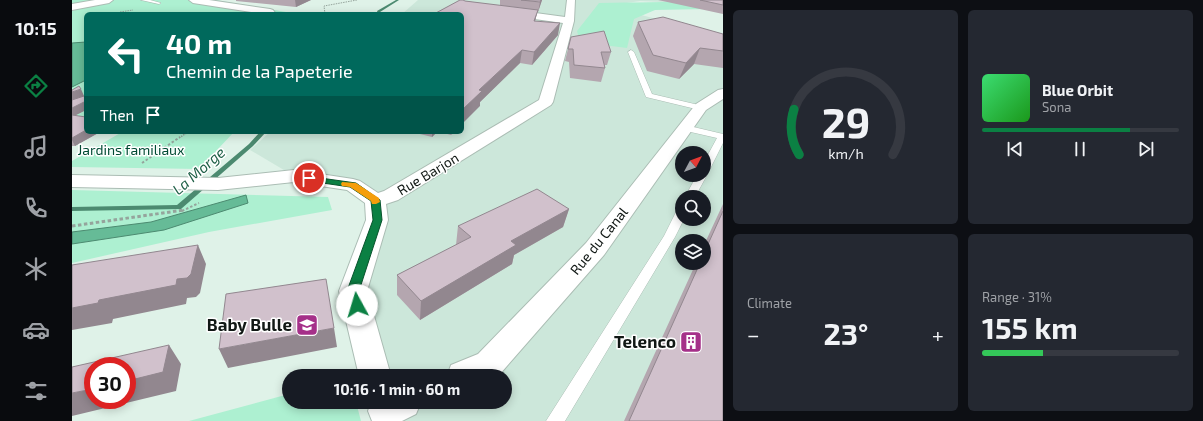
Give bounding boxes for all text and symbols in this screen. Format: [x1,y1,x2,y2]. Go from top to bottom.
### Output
text: 10:15 [15,17,57,39]
text: 40 m [166,26,232,60]
icon: left [100,28,152,80]
text: Chemin de la Papeterie [166,60,353,82]
icon: directions [22,72,50,100]
text: Blue Orbit [1042,81,1113,99]
text: 29 [821,96,870,146]
text: Sona [1042,99,1071,115]
icon: arrive [142,104,164,126]
text: Then [100,106,134,124]
icon: music [22,133,50,161]
icon: previous [1004,138,1026,160]
icon: pause [1069,138,1091,160]
icon: next [1135,138,1157,160]
park label: Jardins familiaux [78,141,185,158]
water label: La Morge [168,143,228,198]
text: km/h [828,145,863,162]
north arrow [675,146,711,182]
map controls [675,146,711,270]
street label: Rue Barjon [394,149,462,199]
pin [292,161,326,195]
icon: arrive [298,167,320,189]
button: search [675,190,711,226]
icon: phone [22,194,50,222]
street label: Rue du Canal [566,203,632,278]
button: layers [675,234,711,270]
icon: climate [22,255,50,283]
position arrow [336,284,378,326]
text: Range · 31% [982,289,1052,305]
text: Climate [747,295,792,311]
text: 155 km [982,309,1078,345]
school or university icon: Baby Bulle [294,312,320,338]
place label: Baby Bulle [207,314,292,335]
text: 23° [823,315,868,351]
icon: car [22,316,50,344]
text: − [747,321,760,347]
text: + [932,321,944,347]
building icon: Telenco [678,329,704,355]
place label: Telenco [614,331,676,351]
speed limit sign: 30 [84,357,136,409]
icon: filters [22,377,50,405]
text: 10:16 · 1 min · 60 m [334,380,460,398]

